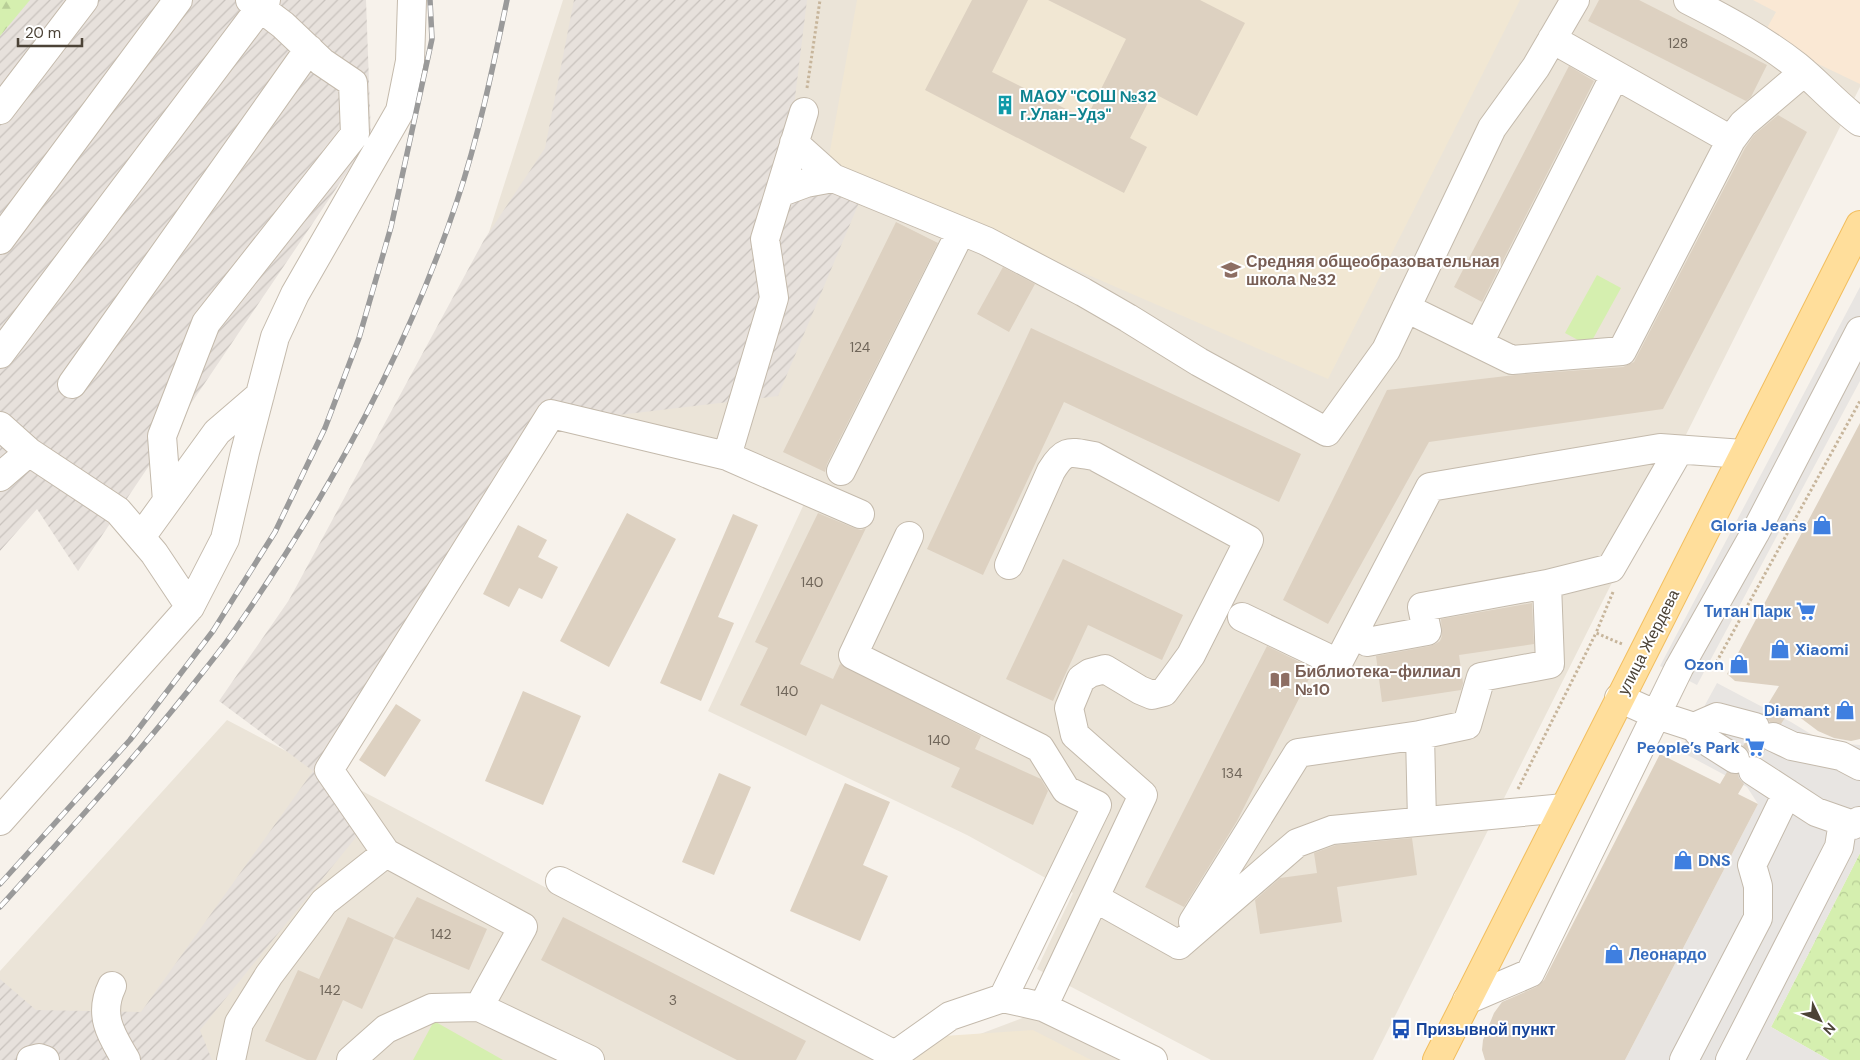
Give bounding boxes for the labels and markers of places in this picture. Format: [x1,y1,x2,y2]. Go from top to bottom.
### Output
place label: МАОУ "СОШ №32 г.Улан-Удэ" [1020,86,1156,125]
building icon: МАОУ "СОШ №32 г.Улан-Удэ" [994,94,1016,116]
place label: Средняя общеобразовательная школа №32 [1246,251,1500,290]
school or university icon: Средняя общеобразовательная школа №32 [1220,259,1242,281]
shop icon: Gloria Jeans [1811,514,1833,536]
place label: Gloria Jeans [1710,515,1807,536]
supermarket icon: Титан Парк [1795,600,1817,622]
place label: Титан Парк [1704,601,1792,622]
shop icon: Xiaomi [1769,638,1791,660]
place label: Xiaomi [1795,639,1849,660]
shop icon: Ozon [1728,653,1750,675]
place label: Ozon [1684,654,1724,675]
place label: Библиотека-филиал №10 [1295,661,1461,700]
library icon: Библиотека-филиал №10 [1269,669,1291,691]
shop icon: Diamant [1834,699,1856,721]
place label: Diamant [1764,700,1830,721]
supermarket icon: People’s Park [1744,736,1766,758]
place label: People’s Park [1637,737,1741,758]
shop icon: DNS [1672,849,1694,871]
place label: DNS [1698,850,1731,871]
shop icon: Леонардо [1603,943,1625,965]
place label: Леонардо [1629,944,1707,965]
bus stop icon: Призывной пункт [1390,1018,1412,1040]
place label: Призывной пункт [1416,1019,1556,1040]

